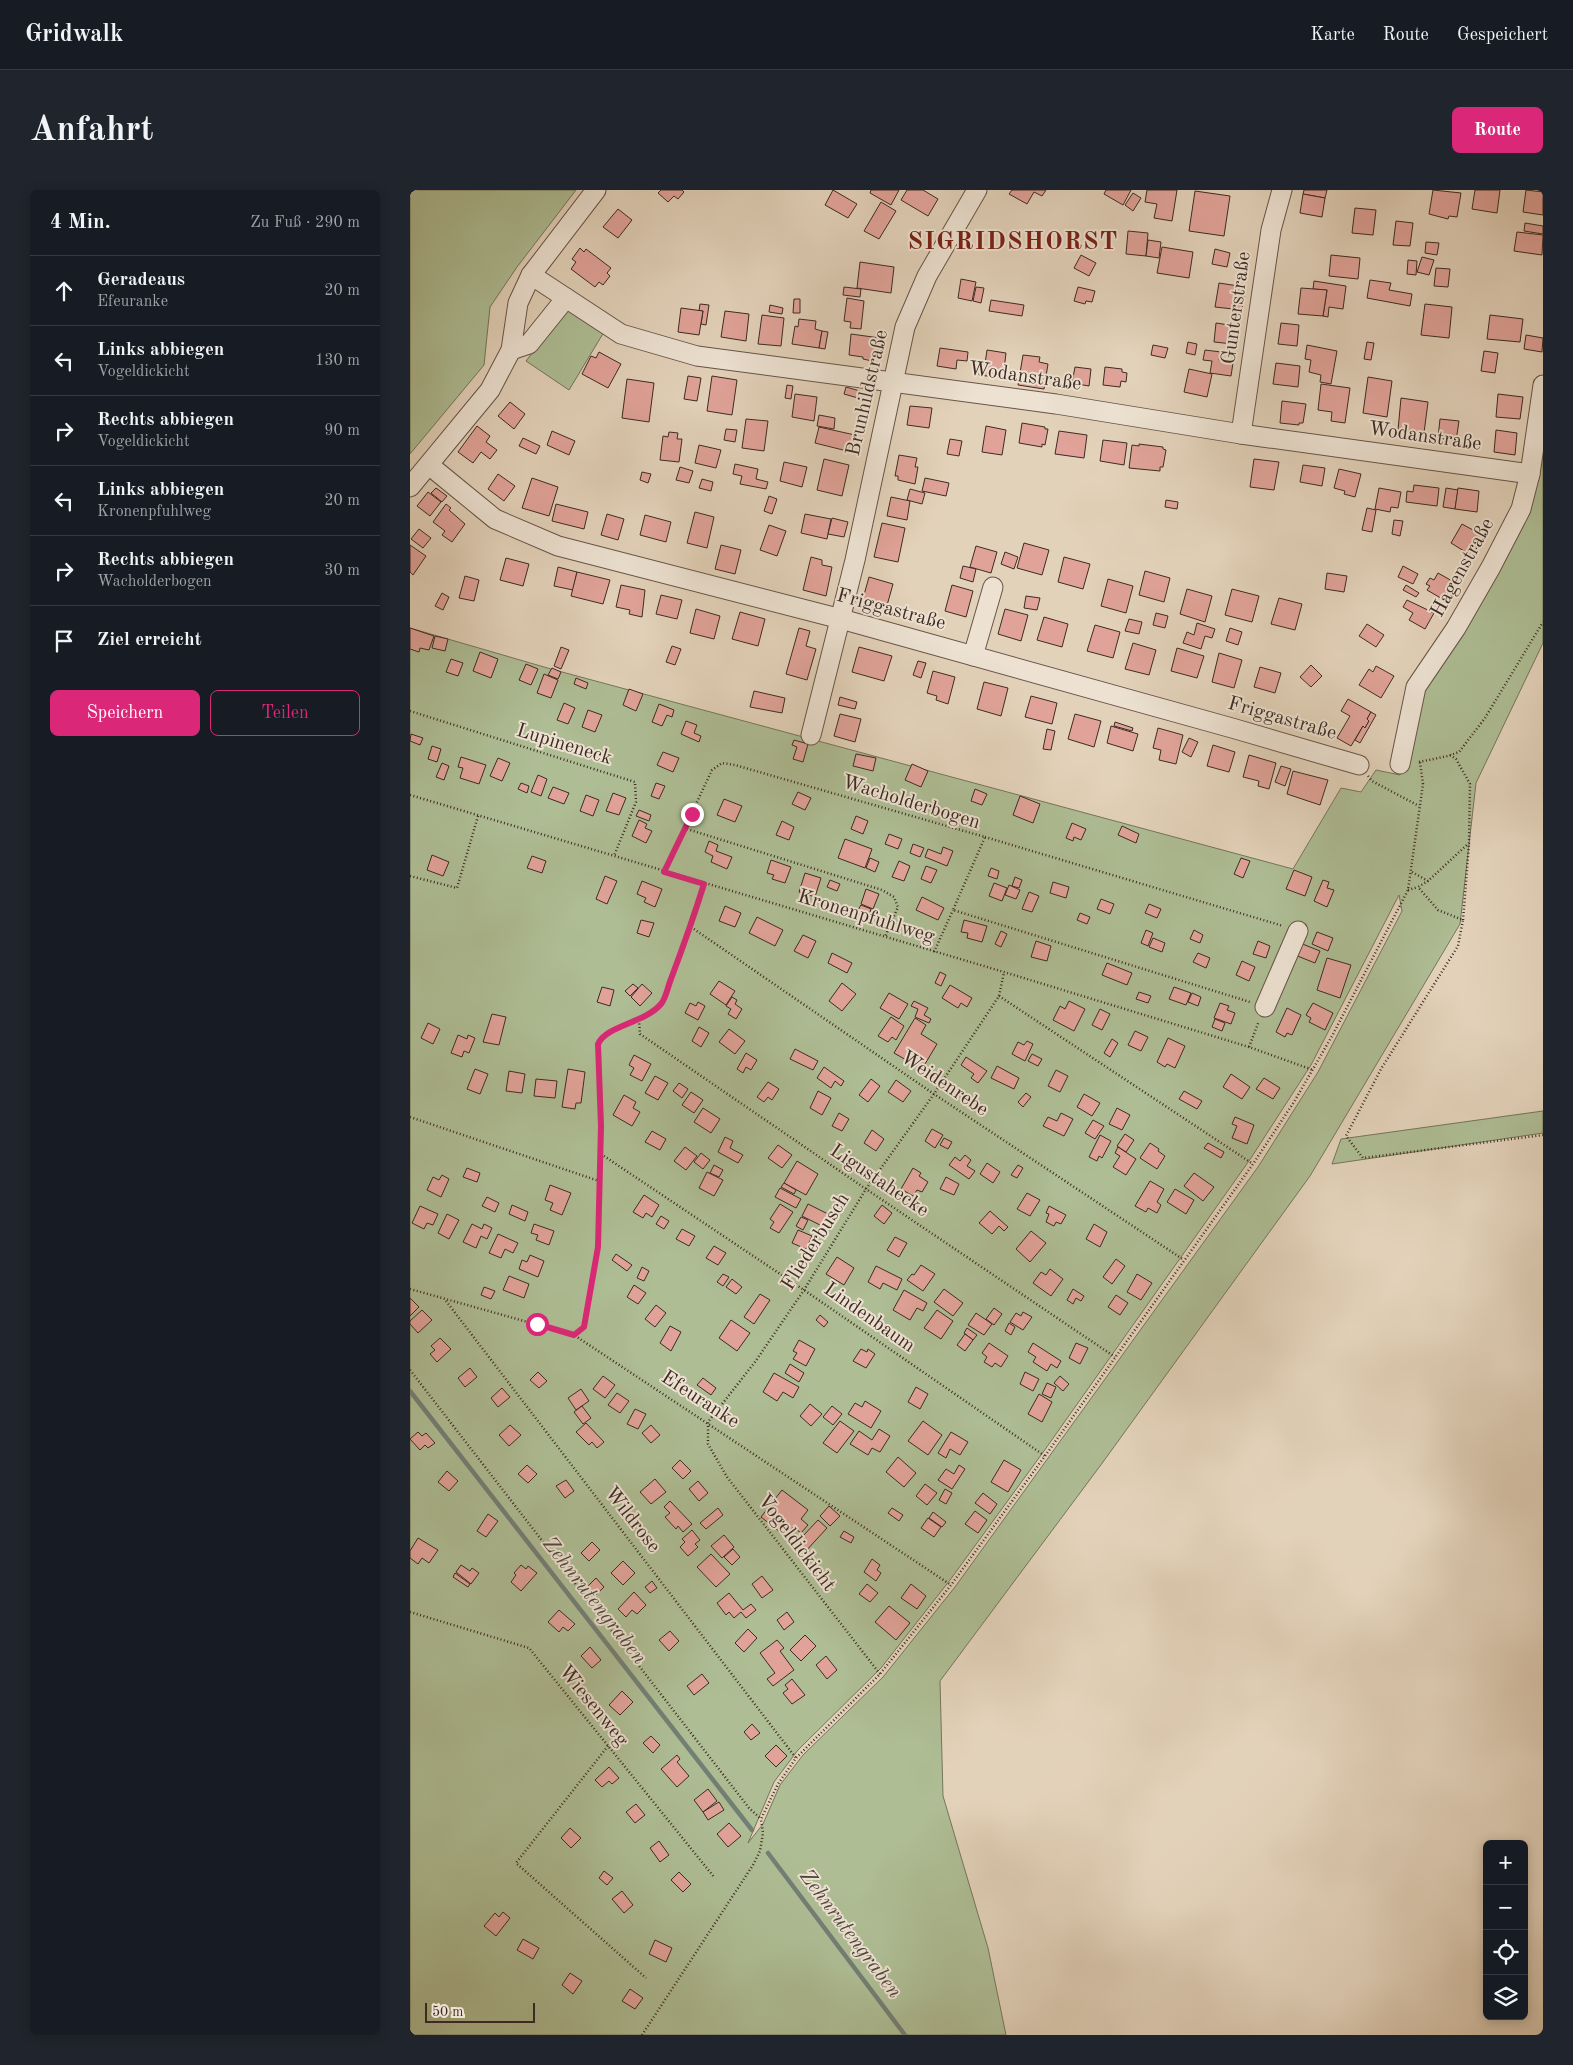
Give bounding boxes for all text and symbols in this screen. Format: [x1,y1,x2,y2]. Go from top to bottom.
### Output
text: Gridwalk [25,23,123,47]
text: Karte [1310,26,1355,44]
text: Route [1383,26,1429,44]
text: Gespeichert [1457,26,1548,44]
button: Route [1452,107,1543,153]
text: Anfahrt [30,113,153,148]
text: 4 Min. [50,212,111,233]
text: Zu Fuß · 290 m [250,215,360,231]
district label: SIGRIDSHORST [908,230,1118,255]
street label: Gunterstraße [1219,250,1255,366]
text: Geradeaus [97,271,185,290]
icon: ahead [50,277,78,305]
text: 20 m [324,283,360,299]
text: Efeuranke [97,294,168,310]
street label: Brunhildstraße [844,328,892,458]
text: Links abbiegen [97,341,224,360]
icon: left [50,347,78,375]
text: 130 m [315,353,360,369]
street label: Wodanstraße [967,359,1083,395]
text: Vogeldickicht [97,364,190,380]
text: Rechts abbiegen [97,411,234,430]
icon: right [50,417,78,445]
street label: Wodanstraße [1367,419,1483,455]
text: 90 m [324,423,360,439]
text: Vogeldickicht [97,434,190,450]
text: Links abbiegen [97,481,224,500]
icon: left [50,487,78,515]
text: 20 m [324,493,360,509]
text: Kronenpfuhlweg [97,504,211,520]
street label: Hagenstraße [1428,515,1498,621]
text: Rechts abbiegen [97,551,234,570]
icon: right [50,557,78,585]
text: 30 m [324,563,360,579]
text: Wacholderbogen [97,574,212,590]
street label: Friggastraße [834,586,948,634]
icon: arrive [50,627,78,655]
text: Ziel erreicht [97,631,202,650]
button: Speichern [50,690,200,736]
button: Teilen [210,690,360,736]
street label: Friggastraße [1225,694,1339,744]
street label: Lupineneck [514,721,614,769]
street label: Wacholderbogen [840,772,983,834]
route end [681,803,704,826]
street label: Kronenpfuhlweg [795,887,937,947]
street label: Weidenrebe [896,1047,992,1121]
street label: Ligustahecke [826,1141,932,1221]
street label: Fliederbusch [778,1190,854,1294]
street label: Lindenbaum [820,1279,919,1357]
route start [526,1313,549,1336]
street label: Efeuranke [657,1367,743,1433]
street label: Wildrose [600,1483,664,1557]
street label: Vogeldickicht [753,1491,839,1595]
water label: Zehnrutengraben [538,1533,650,1669]
street label: Wiesenweg [554,1661,632,1751]
map controls [1483,1840,1528,2020]
button: + [1483,1840,1528,1885]
water label: Zehnrutengraben [795,1866,905,2002]
button: − [1483,1885,1528,1930]
button: locate [1483,1930,1528,1975]
button: layers [1483,1975,1528,2020]
scale bar [425,2000,535,2023]
text: 50 m [432,2005,463,2019]

